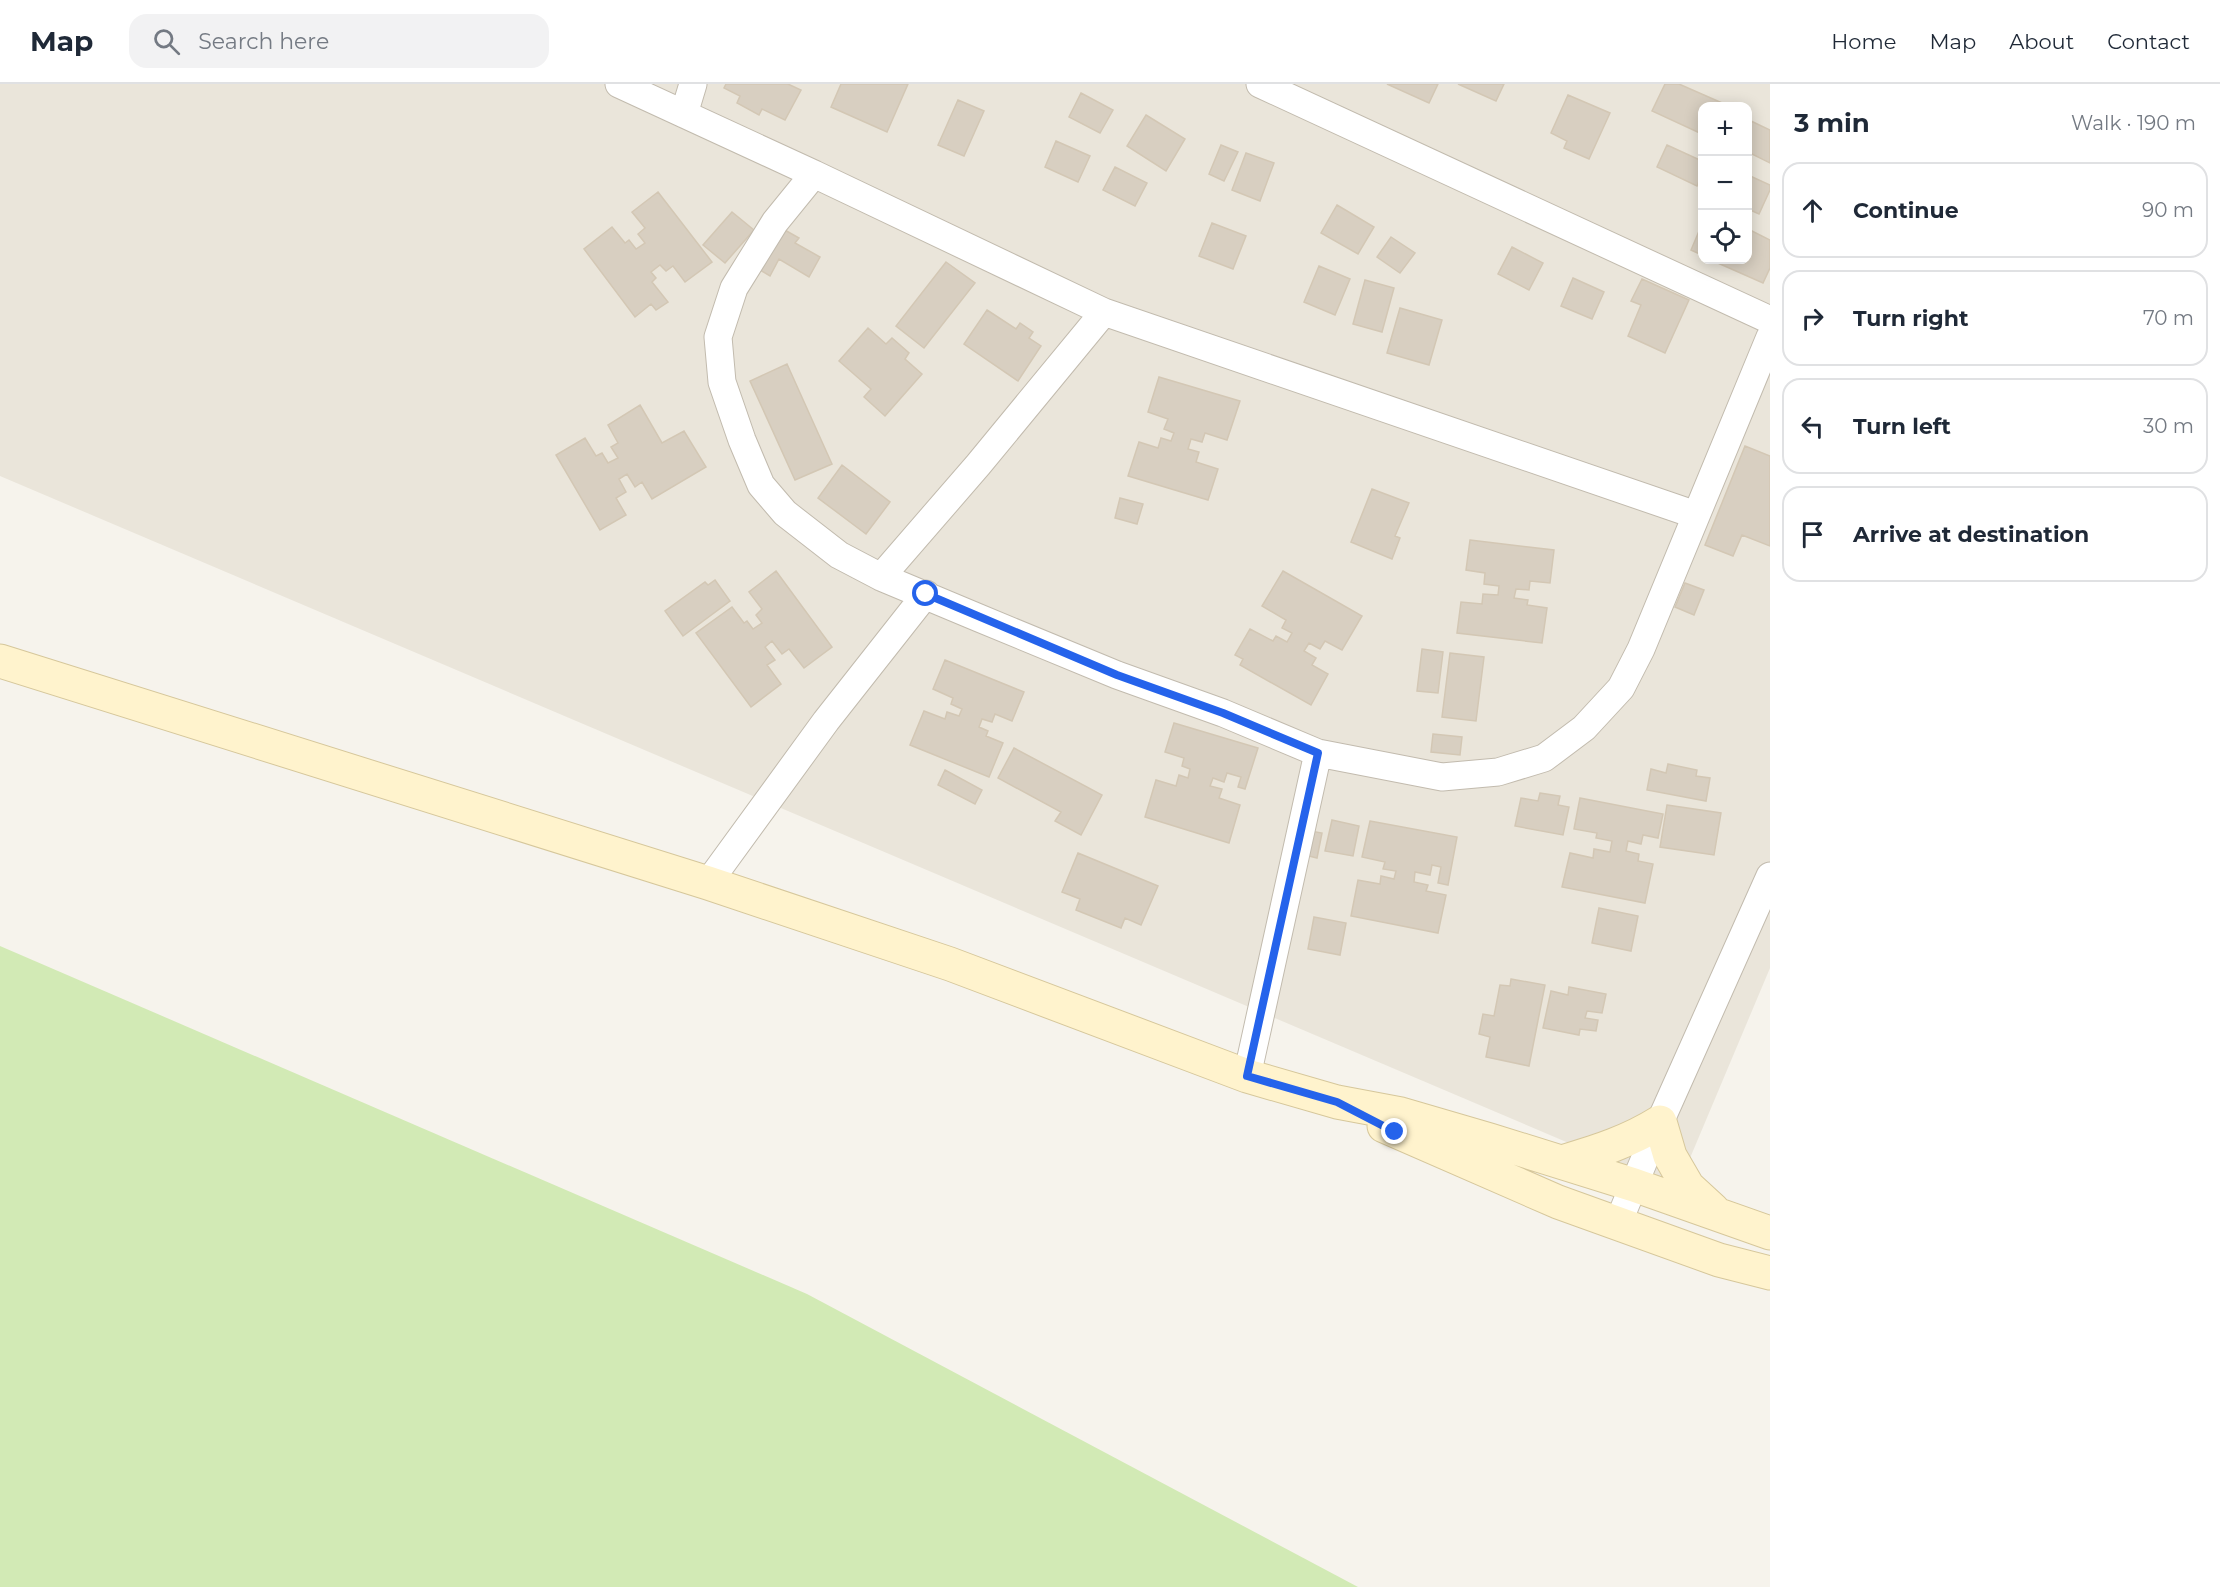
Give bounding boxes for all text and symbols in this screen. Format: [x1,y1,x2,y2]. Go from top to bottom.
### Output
search box [129,14,549,68]
text: Map [30,24,93,58]
icon: search [150,25,183,58]
text: Search here [198,28,329,55]
text: Home [1831,29,1896,54]
text: Map [1929,29,1976,54]
text: About [2009,29,2074,54]
text: Contact [2107,29,2190,54]
map controls [1698,102,1752,264]
button: + [1698,102,1752,156]
text: 3 min [1794,107,1870,139]
text: Walk · 190 m [2071,111,2196,135]
button: − [1698,156,1752,210]
icon: ahead [1796,194,1829,227]
text: Continue [1853,197,1959,224]
text: 90 m [2142,198,2194,222]
button: locate [1698,210,1752,264]
icon: right [1796,302,1829,335]
text: Turn right [1853,305,1968,332]
text: 70 m [2143,306,2194,330]
icon: left [1796,410,1829,443]
text: Turn left [1853,413,1951,440]
text: 30 m [2143,414,2194,438]
icon: arrive [1796,518,1829,551]
text: Arrive at destination [1853,521,2089,548]
route start [912,580,938,606]
route end [1381,1118,1407,1144]

